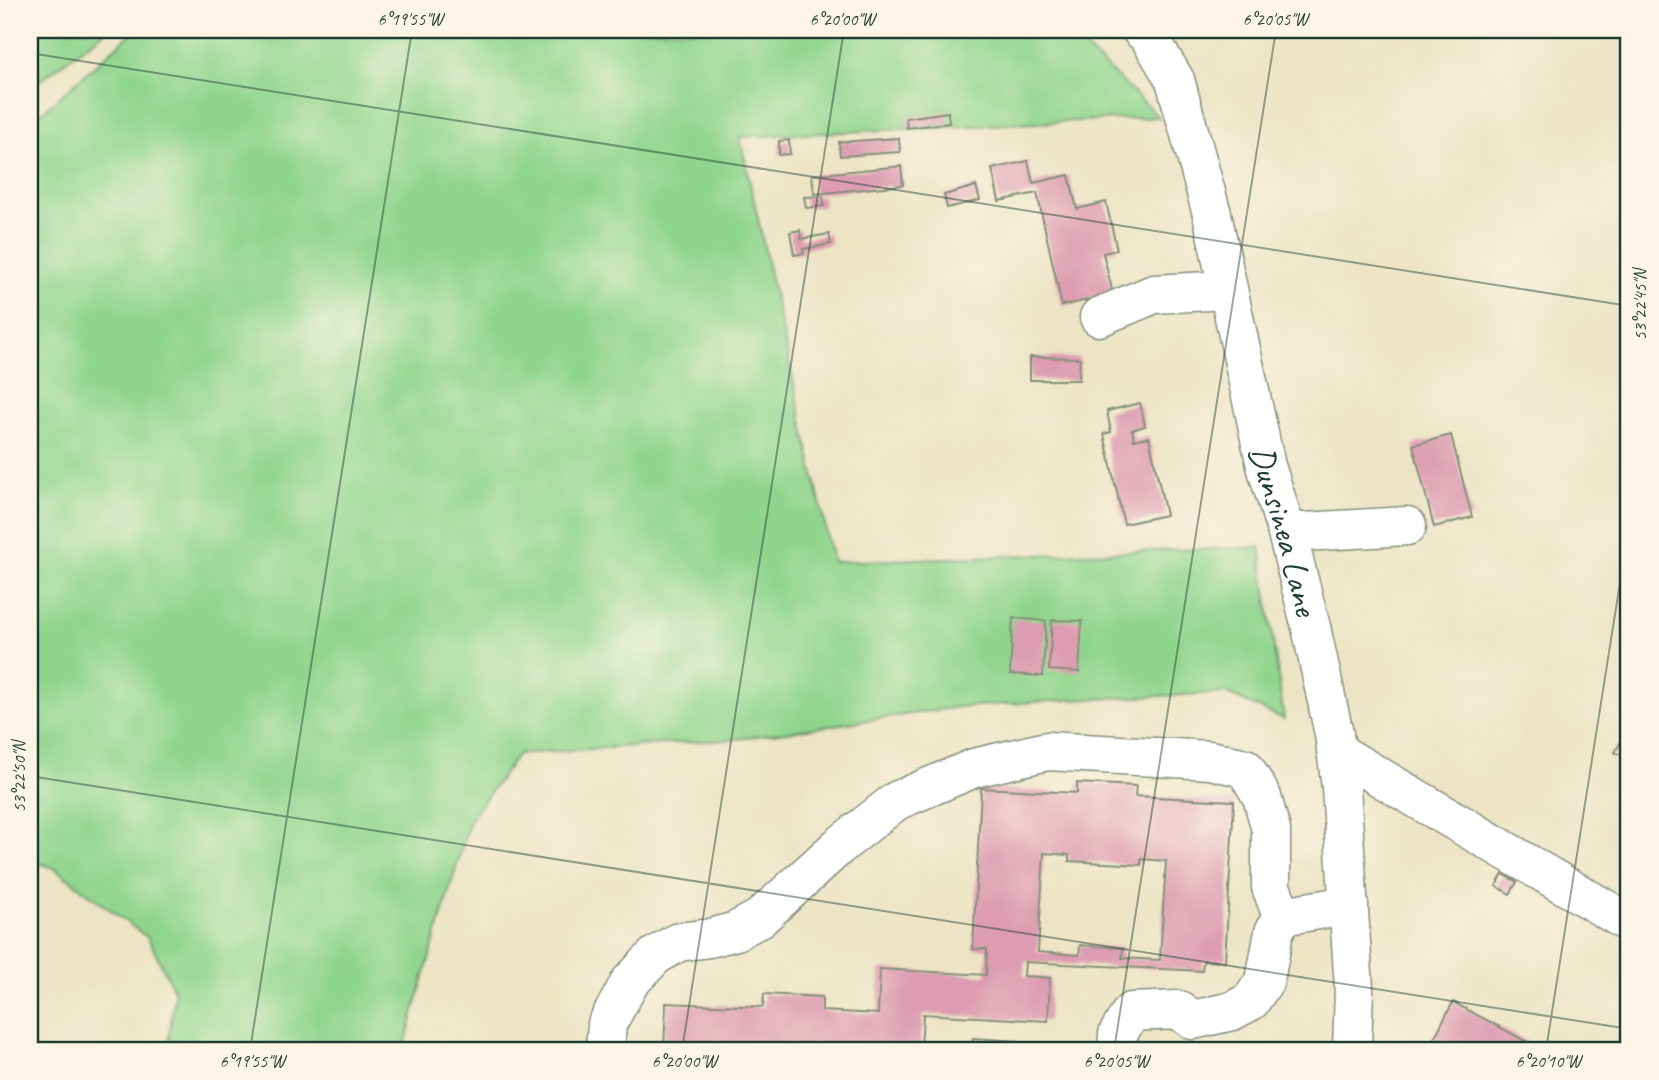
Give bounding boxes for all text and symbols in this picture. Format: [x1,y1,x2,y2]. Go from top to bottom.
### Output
text: 6°19'55"W [378,8,445,30]
text: 6°20'00"W [810,8,877,30]
text: 6°20'05"W [1243,8,1310,30]
text: 53°22'45"N [1629,266,1651,340]
street label: Dunsinea Lane [1240,442,1330,623]
text: 53°22'50"N [8,738,30,812]
text: 6°19'55"W [220,1050,287,1072]
text: 6°20'00"W [652,1050,719,1072]
text: 6°20'05"W [1084,1050,1151,1072]
text: 6°20'10"W [1516,1050,1583,1072]

